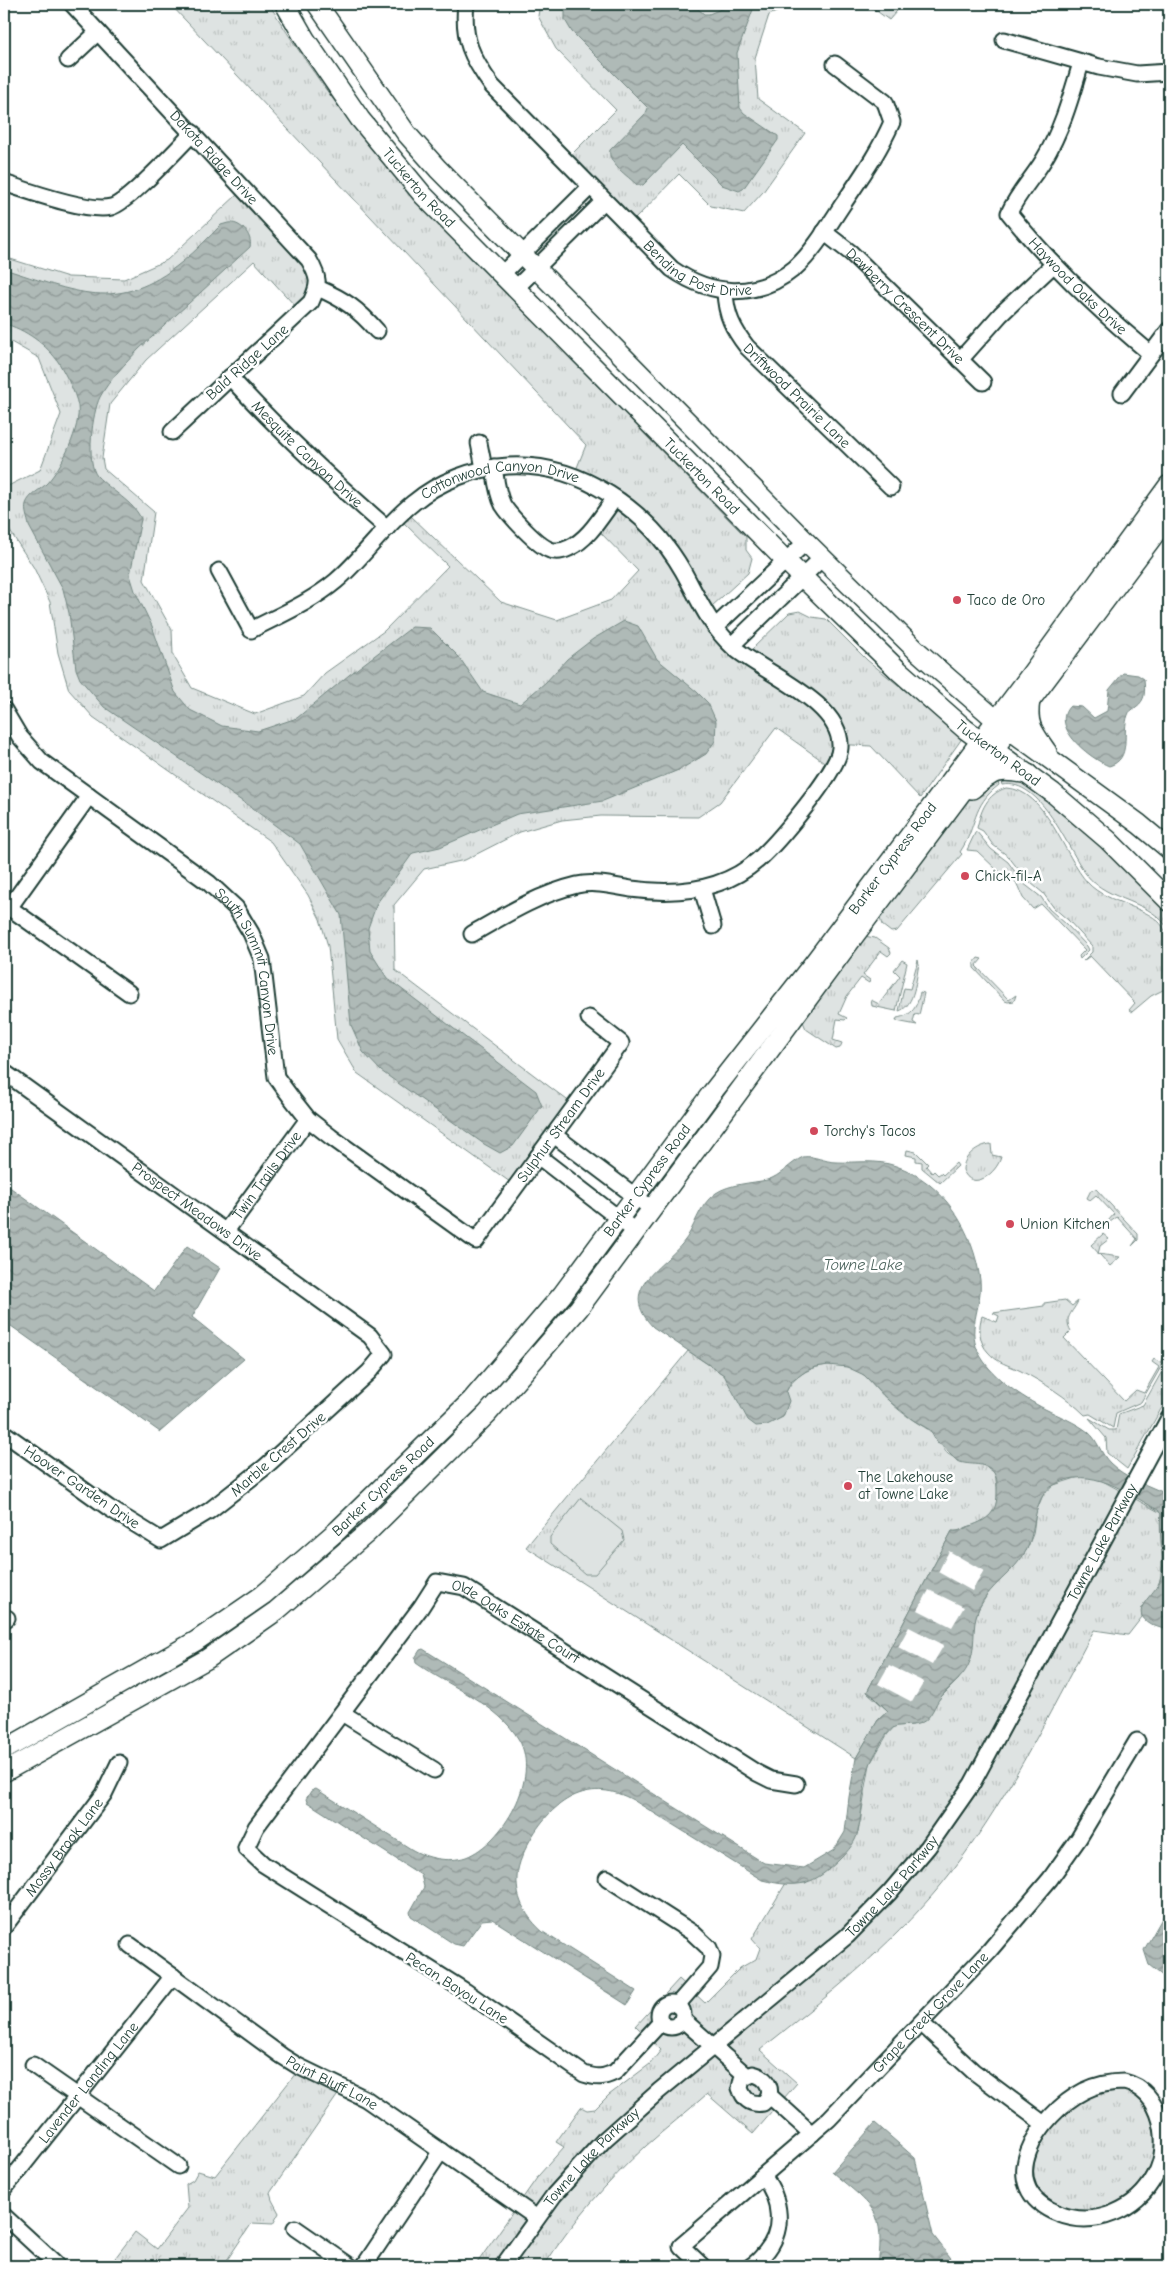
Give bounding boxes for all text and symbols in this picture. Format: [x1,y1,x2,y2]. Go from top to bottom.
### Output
street label: Dakota Ridge Drive [166,107,262,208]
street label: Tuckerton Road [379,144,459,231]
street label: Haywood Oaks Drive [1025,234,1131,339]
street label: Bending Post Drive [640,236,754,300]
street label: Dewberry Crescent Drive [842,244,969,368]
street label: Bald Ridge Lane [202,320,292,404]
street label: Driftwood Prairie Lane [739,339,855,452]
street label: Mesquite Canyon Drive [248,397,367,512]
street label: Tuckerton Road [660,434,744,518]
street label: Cottonwood Canyon Drive [417,457,582,503]
place label: Taco de Oro [967,591,1045,609]
marker: Taco de Oro [951,594,963,606]
street label: Tuckerton Road [952,716,1044,790]
street label: Barker Cypress Road [845,799,940,918]
place label: Chick-fil-A [975,867,1042,885]
marker: Chick-fil-A [959,870,971,882]
street label: South Summit Canyon Drive [211,884,282,1057]
street label: Sulphur Stream Drive [513,1064,609,1186]
street label: Barker Cypress Road [599,1121,695,1240]
place label: Torchy's Tacos [824,1122,916,1140]
marker: Torchy's Tacos [808,1125,820,1137]
street label: Twin Trails Drive [228,1127,305,1223]
street label: Prospect Meadows Drive [128,1158,266,1265]
place label: Union Kitchen [1020,1215,1110,1233]
marker: Union Kitchen [1004,1218,1016,1230]
water label: Towne Lake [823,1256,903,1274]
street label: Marble Crest Drive [227,1407,330,1500]
street label: Barker Cypress Road [328,1433,438,1540]
street label: Hoover Garden Drive [21,1442,144,1533]
place label: The Lakehouse at Towne Lake [858,1468,954,1503]
marker: The Lakehouse at Towne Lake [842,1480,854,1492]
street label: Towne Lake Parkway [1063,1480,1141,1604]
street label: Olde Oaks Estate Court [450,1576,584,1668]
street label: Mossy Brook Lane [21,1794,107,1900]
street label: Towne Lake Parkway [842,1832,942,1941]
street label: Pecan Bayou Lane [402,1948,512,2028]
street label: Grape Creek Grove Lane [869,1948,993,2077]
street label: Lavender Landing Lane [35,2018,142,2147]
street label: Paint Bluff Lane [283,2052,382,2114]
street label: Towne Lake Parkway [540,2103,643,2210]

